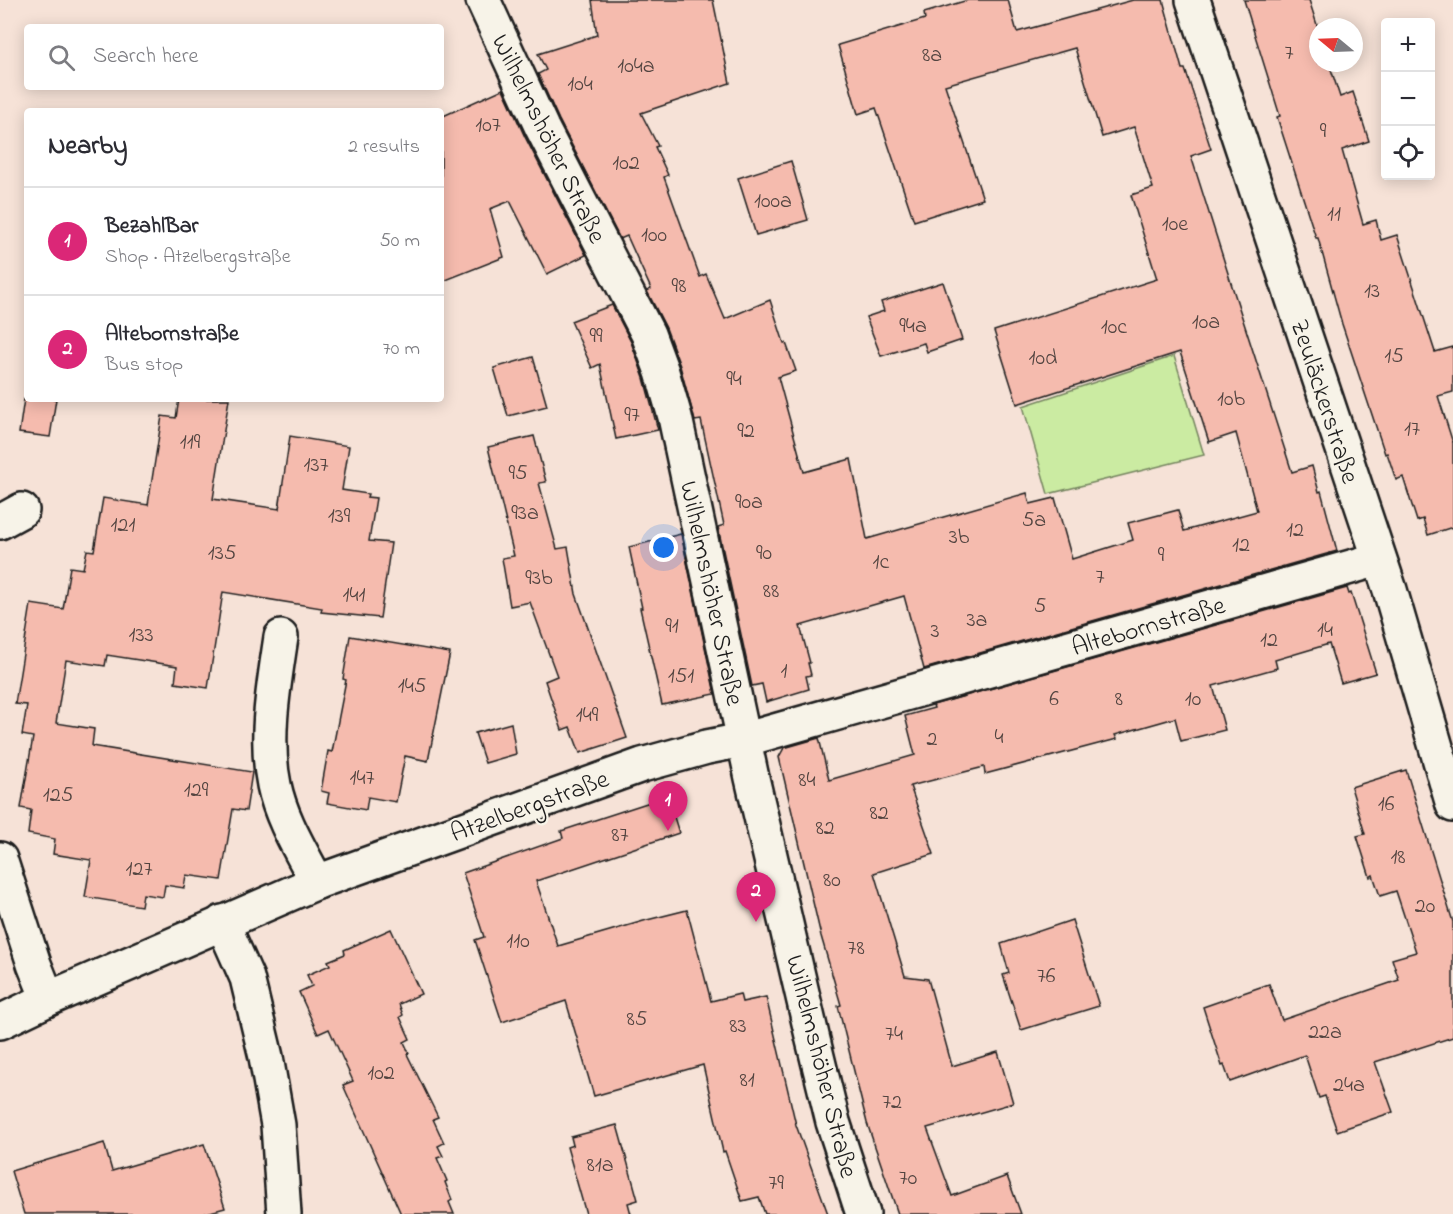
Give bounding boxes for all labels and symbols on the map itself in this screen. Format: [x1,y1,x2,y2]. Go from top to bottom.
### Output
north arrow [1309,18,1363,72]
street label: Wilhelmshöher Straße [480,28,615,251]
house number: 7 [1284,38,1294,70]
house number: 8a [922,40,942,72]
house number: 104a [617,51,655,83]
house number: 104 [567,69,593,101]
house number: 107 [475,110,501,142]
house number: 9 [1320,116,1327,148]
house number: 102 [612,148,640,180]
house number: 100a [754,186,792,218]
house number: 11 [1327,199,1341,231]
house number: 10e [1162,209,1188,241]
house number: 100 [641,220,667,252]
house number: 98 [672,271,686,303]
house number: 13 [1364,276,1380,308]
house number: 10a [1192,307,1220,339]
house number: 94a [899,311,927,343]
house number: 10c [1101,312,1127,344]
street label: Zeuläckerstraße [1279,315,1368,489]
house number: 99 [589,321,603,353]
house number: 15 [1384,341,1404,373]
house number: 10d [1029,343,1057,375]
house number: 94 [726,364,742,396]
house number: 10b [1217,384,1245,416]
house number: 97 [624,400,640,432]
house number: 17 [1404,414,1420,446]
house number: 92 [737,416,755,448]
house number: 119 [180,427,201,459]
house number: 137 [303,450,329,482]
house number: 95 [508,458,528,490]
street label: Wilhelmshöher Straße [668,478,752,710]
house number: 90a [735,487,763,519]
house number: 93a [511,498,539,530]
house number: 139 [328,501,351,533]
house number: 5a [1022,505,1046,537]
house number: 121 [111,510,135,542]
house number: 12 [1286,515,1304,547]
house number: 3b [949,522,970,554]
house number: 12 [1232,530,1250,562]
your location [649,533,678,562]
house number: 135 [208,538,236,570]
house number: 90 [756,538,772,570]
house number: 9 [1158,540,1165,572]
house number: 1c [873,547,890,579]
house number: 7 [1095,562,1105,594]
house number: 93b [525,563,553,595]
house number: 88 [763,576,779,608]
house number: 141 [342,580,366,612]
street label: Altebornstraße [1068,588,1230,668]
house number: 5 [1034,591,1046,623]
house number: 3a [967,605,987,637]
house number: 91 [665,611,679,643]
house number: 14 [1317,615,1333,647]
house number: 3 [930,616,940,648]
house number: 133 [128,620,154,652]
house number: 12 [1260,625,1278,657]
house number: 1 [781,656,788,688]
house number: 151 [668,661,694,693]
house number: 145 [398,671,426,703]
house number: 6 [1049,684,1059,716]
house number: 8 [1115,684,1123,716]
house number: 10 [1185,684,1201,716]
house number: 149 [576,700,599,732]
house number: 4 [994,722,1004,754]
house number: 2 [927,724,938,756]
street label: Atzelbergstraße [445,761,615,854]
house number: 147 [349,763,375,795]
house number: 84 [798,765,816,797]
house number: 129 [184,775,209,807]
house number: 125 [43,780,73,812]
pin: 1 [648,782,688,831]
house number: 16 [1378,789,1395,821]
house number: 82 [869,798,889,830]
house number: 82 [815,813,835,845]
house number: 87 [611,820,629,852]
house number: 18 [1390,842,1406,874]
house number: 127 [126,854,153,886]
house number: 80 [823,865,841,897]
pin: 2 [736,872,776,922]
house number: 20 [1415,891,1435,923]
house number: 110 [506,926,530,958]
house number: 78 [847,933,865,965]
street label: Wilhelmshöher Straße [774,951,866,1183]
house number: 76 [1037,961,1056,993]
house number: 85 [627,1004,647,1036]
house number: 83 [729,1011,747,1043]
house number: 22a [1308,1017,1342,1049]
house number: 74 [885,1019,903,1051]
house number: 102 [367,1058,395,1090]
house number: 81 [739,1065,755,1097]
house number: 24a [1333,1070,1365,1102]
house number: 72 [882,1087,902,1119]
house number: 81a [586,1150,614,1182]
house number: 70 [899,1163,917,1195]
house number: 79 [768,1168,784,1200]

